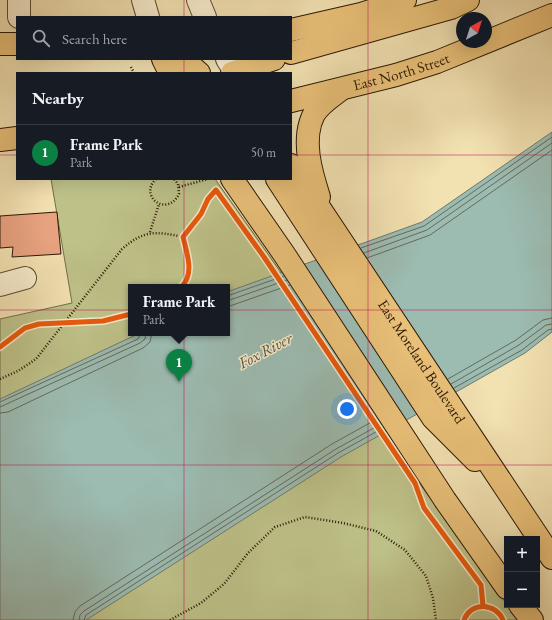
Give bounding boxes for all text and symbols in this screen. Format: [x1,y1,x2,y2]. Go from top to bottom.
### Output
north arrow [456,12,492,48]
search box [16,16,292,60]
icon: search [30,27,52,49]
text: Search here [62,29,127,48]
street label: East North Street [351,48,452,94]
text: Nearby [32,87,84,109]
text: Frame Park [70,135,142,154]
text: 1 [42,144,48,161]
text: 50 m [251,144,276,161]
text: Park [70,154,92,171]
popup [128,284,230,336]
text: Frame Park [143,292,215,311]
street label: East Moreland Boulevard [374,296,470,427]
text: Park [143,311,165,328]
water label: Fox River [234,327,297,374]
pin: 1 [166,349,192,382]
your location [337,399,357,419]
map controls [504,536,540,608]
button: + [504,536,540,572]
button: − [504,572,540,608]

